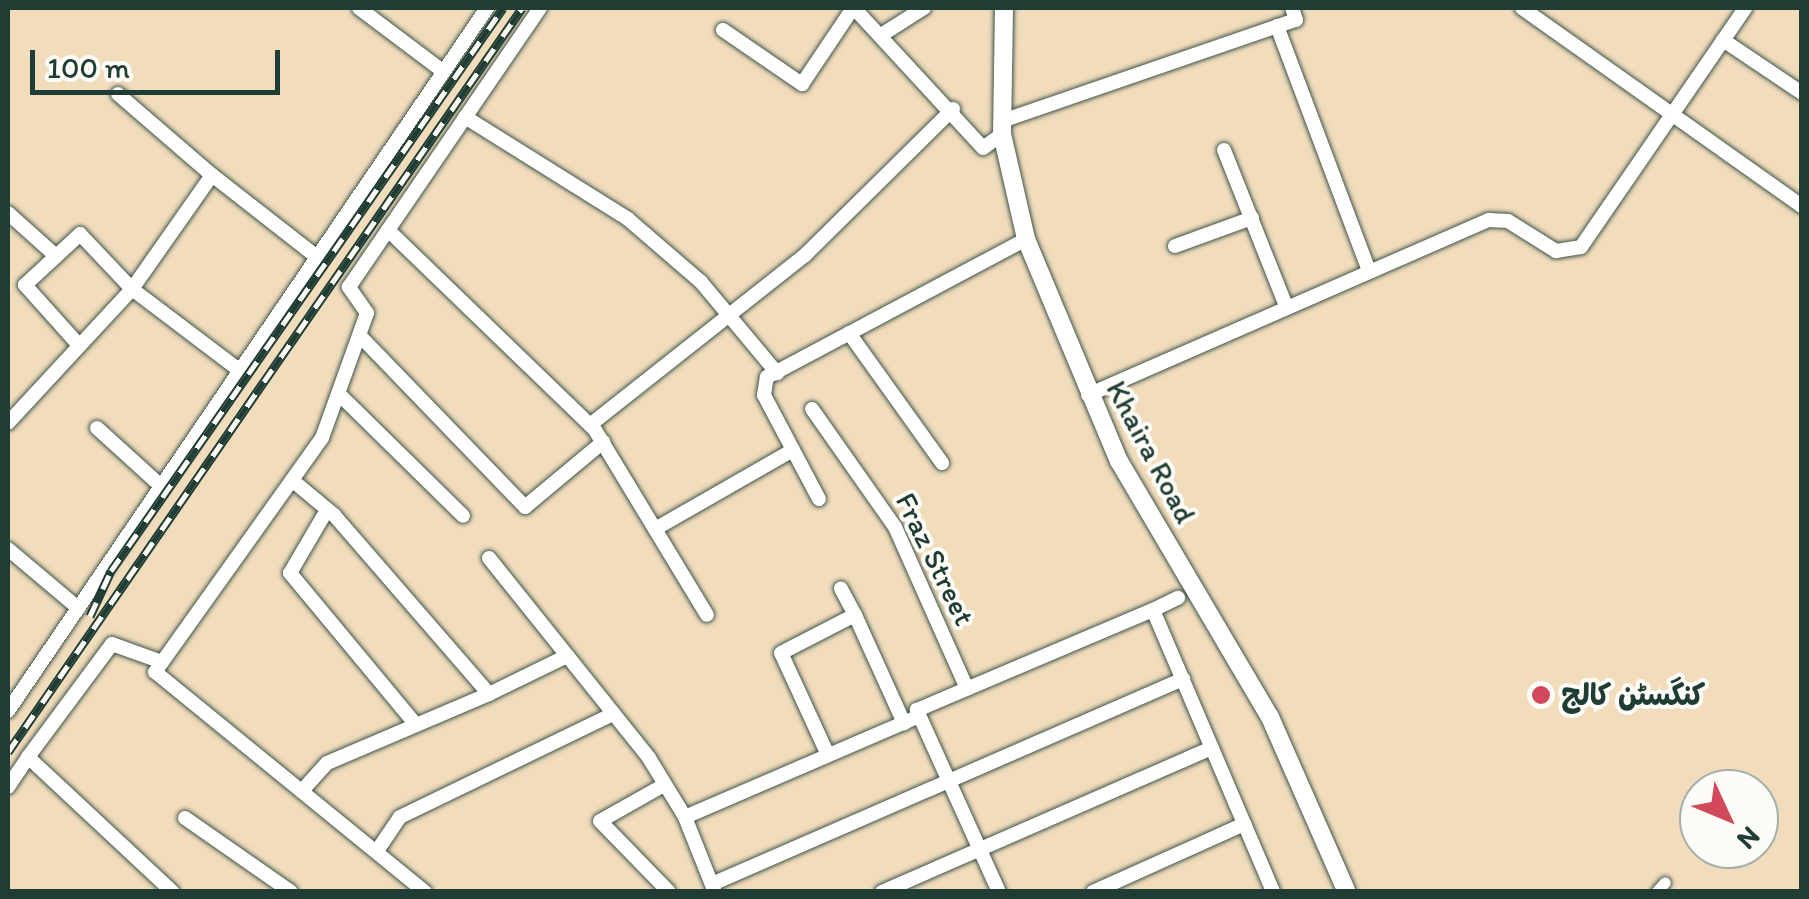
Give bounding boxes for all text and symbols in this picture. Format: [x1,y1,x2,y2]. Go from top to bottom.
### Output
scale bar [35,30,285,92]
text: 100 m [47,49,130,86]
street label: Khaira Road [1098,374,1204,530]
street label: Fraz Street [888,487,982,631]
place label: کنگسٹن کالج [1561,677,1705,713]
marker: کنگسٹن کالج [1530,684,1552,706]
north arrow [1679,769,1779,869]
text: N [1730,820,1768,857]

